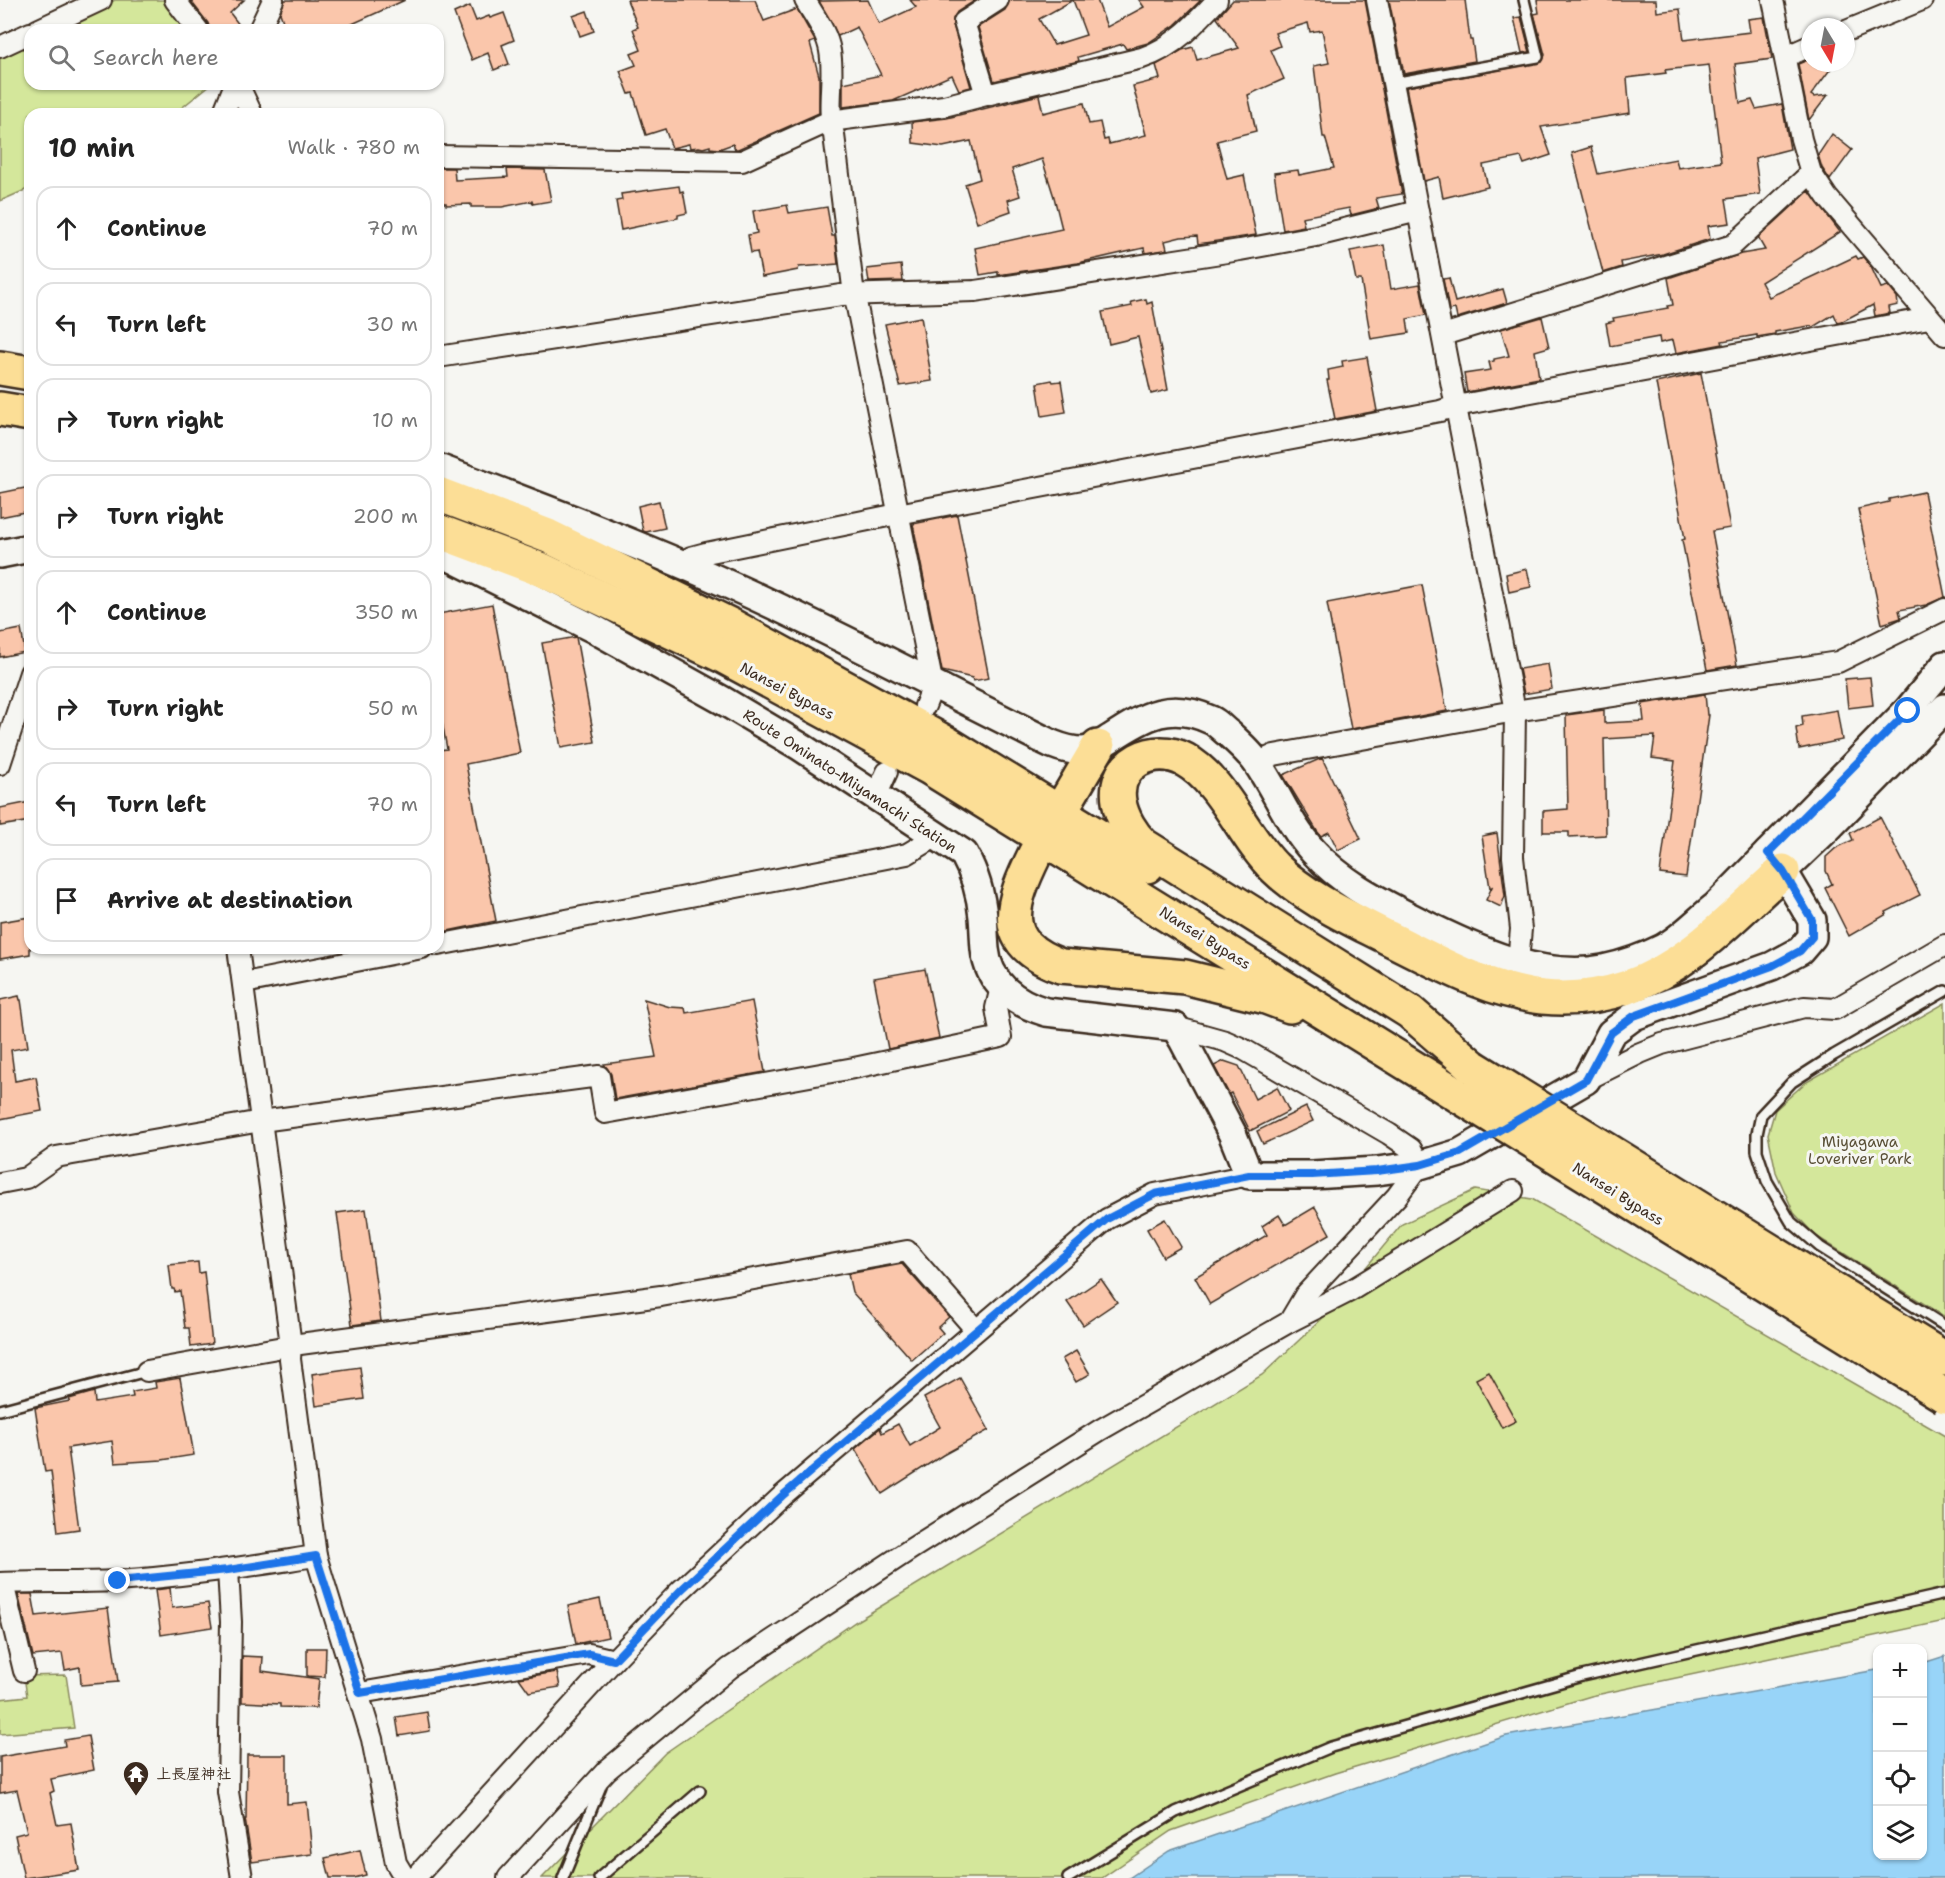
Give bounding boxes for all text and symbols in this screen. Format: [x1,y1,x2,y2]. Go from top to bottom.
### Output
north arrow [1801,18,1855,72]
search box [24,24,444,90]
icon: search [45,41,78,74]
text: Search here [93,43,219,72]
text: 10 min [48,130,135,165]
text: Walk · 780 m [288,134,420,160]
icon: ahead [50,212,83,245]
text: Continue [107,214,207,243]
text: 70 m [366,215,418,241]
icon: left [50,308,83,341]
text: Turn left [107,310,206,339]
text: 30 m [366,311,418,337]
icon: right [50,404,83,437]
text: Turn right [107,406,224,435]
text: 10 m [372,407,418,433]
icon: right [50,500,83,533]
text: Turn right [107,502,224,531]
text: 200 m [353,503,418,529]
icon: ahead [50,596,83,629]
text: Continue [107,598,207,627]
text: 350 m [354,599,418,625]
street label: Nansei Bypass [736,658,838,724]
icon: right [50,692,83,725]
text: Turn right [107,694,224,723]
text: 50 m [368,695,418,721]
route start [1894,697,1920,723]
street label: Route Ominato-Miyamachi Station [739,704,961,858]
icon: left [50,788,83,821]
text: Turn left [107,790,206,819]
text: 70 m [366,791,418,817]
icon: arrive [50,884,83,917]
text: Arrive at destination [107,886,353,915]
street label: Nansei Bypass [1155,902,1255,974]
park label: Miyagawa Loveriver Park [1808,1132,1912,1169]
street label: Nansei Bypass [1568,1158,1668,1230]
route end [104,1567,130,1593]
map controls [1873,1644,1927,1860]
button: + [1873,1644,1927,1698]
button: − [1873,1698,1927,1752]
button: locate [1873,1752,1927,1806]
temple icon: 上長屋神社 [121,1759,151,1797]
place label: 上長屋神社 [156,1764,231,1784]
button: layers [1873,1806,1927,1860]

